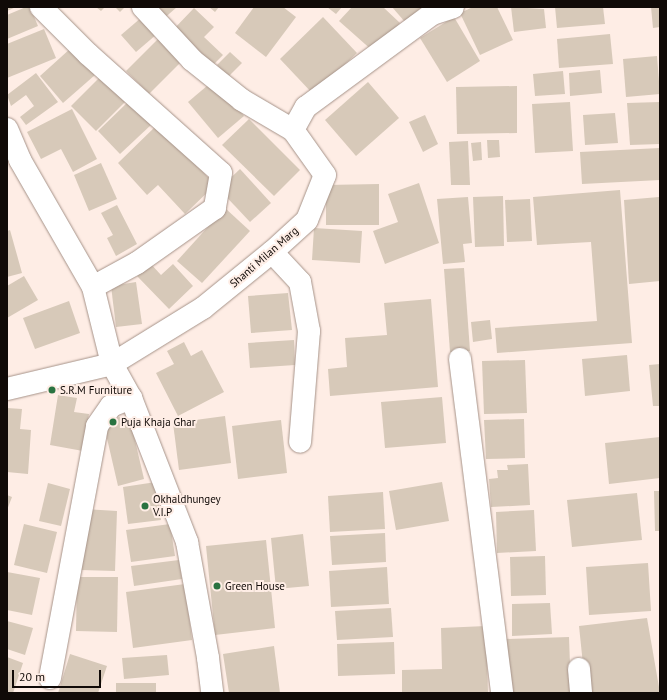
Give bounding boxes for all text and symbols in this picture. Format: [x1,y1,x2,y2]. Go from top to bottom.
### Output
street label: Shanti Milan Marg [227,224,301,290]
place label: S.R.M Furniture [60,383,132,397]
marker: S.R.M Furniture [47,385,57,395]
place label: Puja Khaja Ghar [121,415,195,429]
marker: Puja Khaja Ghar [108,417,118,427]
place label: Okhaldhungey V.I.P [153,493,221,519]
marker: Okhaldhungey V.I.P [140,501,150,511]
place label: Green House [225,579,285,593]
marker: Green House [212,581,222,591]
scale bar [14,662,103,688]
text: 20 m [19,669,45,684]

